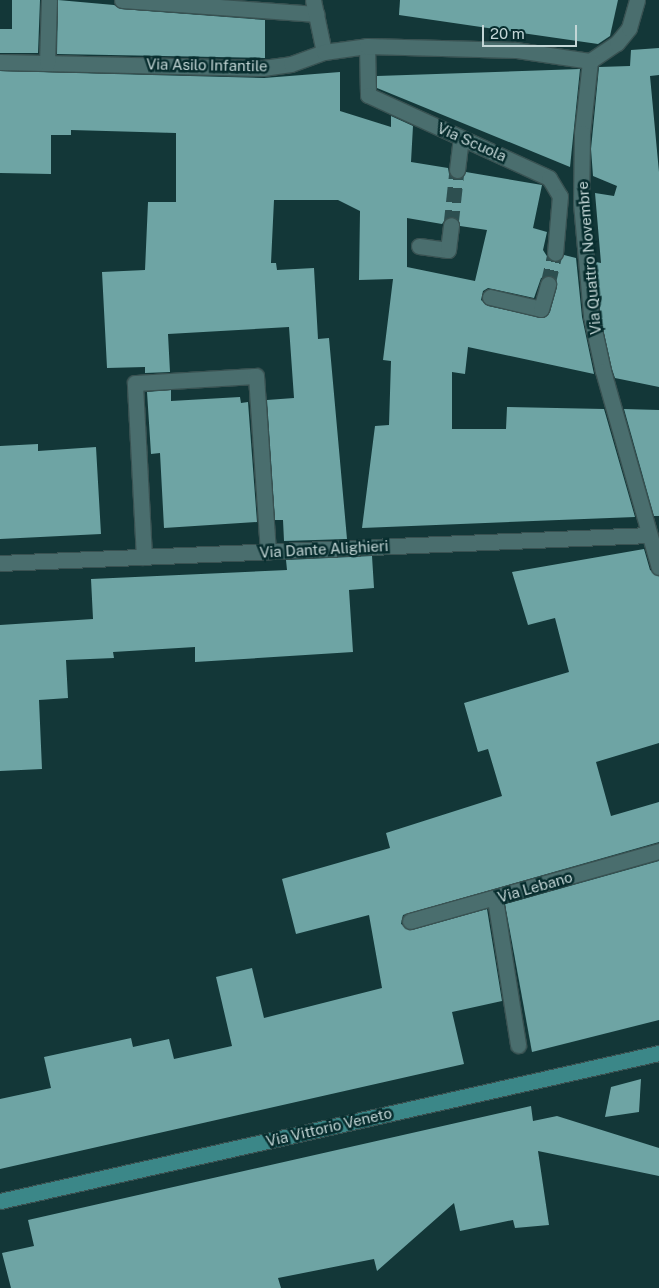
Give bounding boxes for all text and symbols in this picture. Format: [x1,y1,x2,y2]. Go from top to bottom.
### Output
scale bar [484,15,579,47]
text: 20 m [490,25,525,42]
street label: Via Asilo Infantile [146,55,268,75]
street label: Via Scuola [435,119,509,165]
street label: Via Quattro Novembre [573,180,605,336]
street label: Via Dante Alighieri [259,537,389,561]
street label: Via Lebano [496,868,574,906]
street label: Via Vittorio Veneto [264,1104,394,1150]

